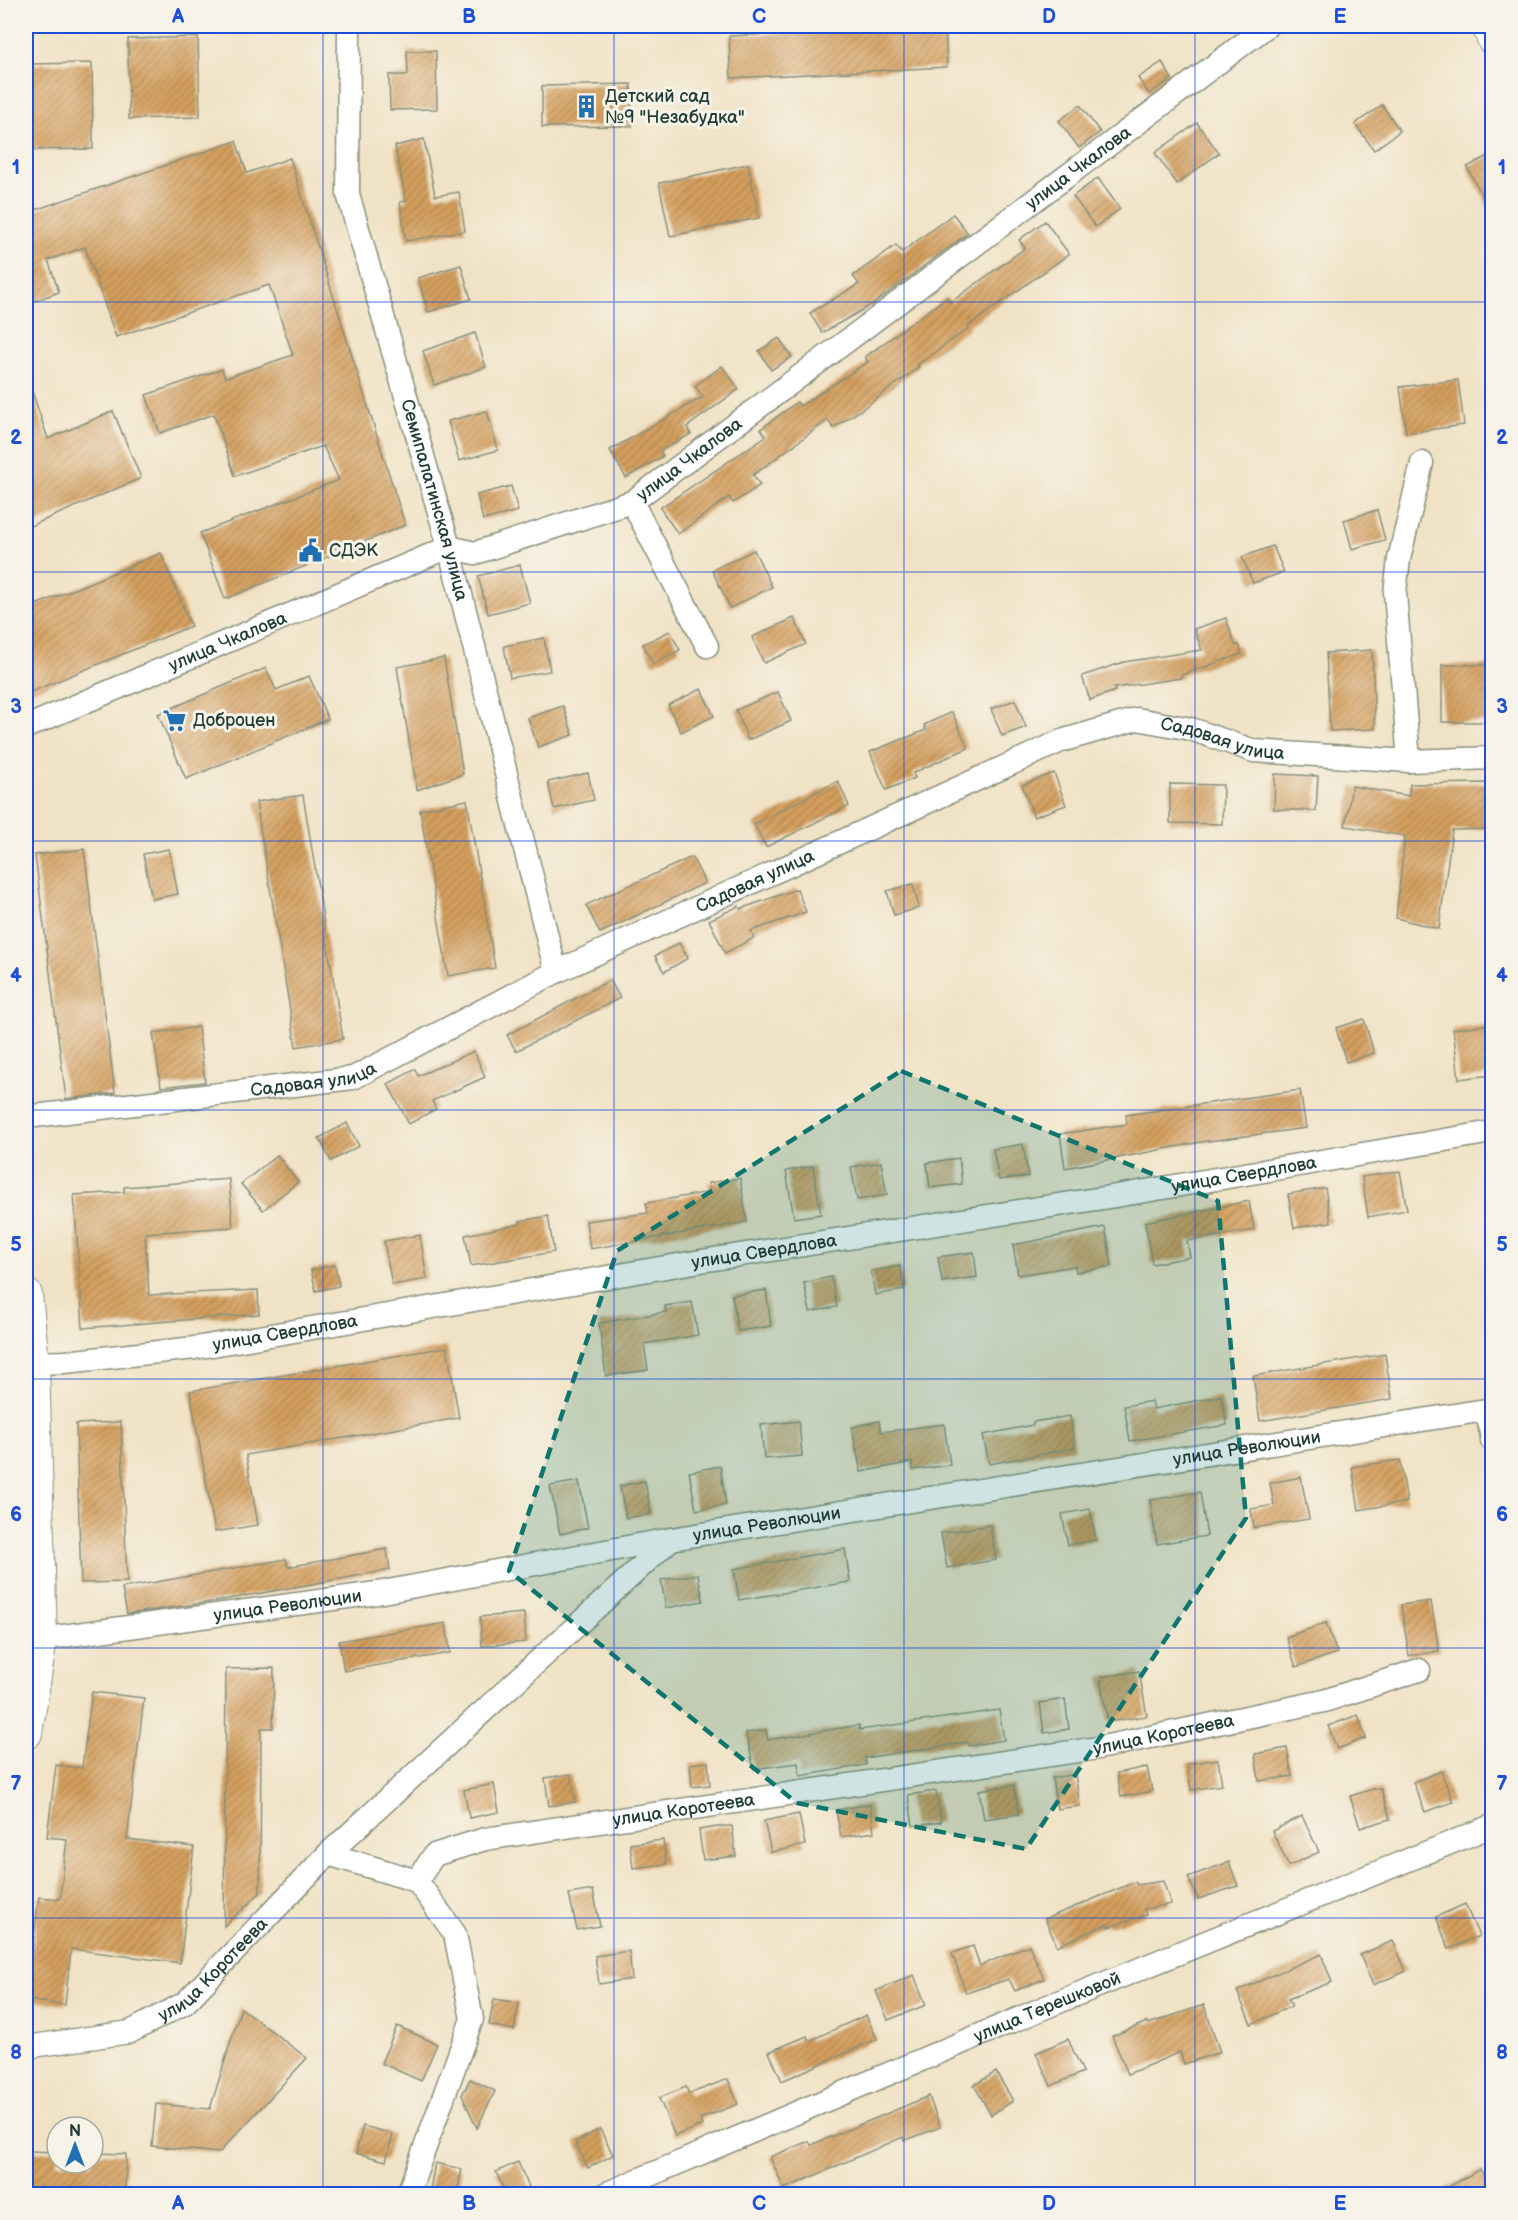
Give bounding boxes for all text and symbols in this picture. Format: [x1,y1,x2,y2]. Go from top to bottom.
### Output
text: A [171,5,185,29]
text: B [462,5,476,29]
text: C [752,5,766,29]
text: D [1042,5,1056,29]
text: E [1334,5,1347,29]
place label: Детский сад №9 "Незабудка" [605,86,745,128]
building icon: Детский сад №9 "Незабудка" [574,93,600,119]
street label: улица Чкалова [1021,121,1135,214]
text: 1 [12,156,20,180]
text: 1 [1498,156,1506,180]
street label: Семипалатинская улица [397,397,473,603]
street label: улица Чкалова [632,413,746,505]
text: 2 [10,426,22,450]
text: 2 [1496,426,1508,450]
public building icon: СДЭК [298,537,324,563]
place label: СДЭК [329,540,378,561]
street label: улица Чкалова [165,607,290,676]
text: 3 [10,695,22,719]
text: 3 [1496,695,1508,719]
supermarket icon: Доброцен [162,707,188,733]
place label: Доброцен [193,710,275,731]
street label: Садовая улица [1159,713,1286,763]
street label: Садовая улица [692,845,818,917]
text: 4 [10,964,22,988]
text: 4 [1496,964,1508,988]
street label: Садовая улица [249,1057,380,1101]
street label: улица Свердлова [1170,1152,1318,1197]
street label: улица Свердлова [690,1229,838,1273]
text: 5 [10,1233,22,1257]
text: 5 [1496,1233,1508,1257]
street label: улица Свердлова [211,1310,359,1355]
street label: улица Революции [1171,1426,1322,1470]
street label: улица Революции [691,1502,842,1546]
text: 6 [10,1503,22,1527]
text: 6 [1496,1503,1508,1527]
street label: улица Революции [212,1585,363,1626]
street label: улица Коротеева [1092,1709,1236,1759]
text: 7 [10,1772,22,1796]
text: 7 [1496,1772,1508,1796]
street label: улица Коротеева [611,1789,756,1830]
street label: улица Коротеева [154,1913,272,2026]
street label: улица Терешковой [970,1967,1124,2047]
text: 8 [10,2041,22,2065]
text: 8 [1496,2041,1508,2065]
north arrow [45,2115,105,2175]
text: N [69,2122,81,2141]
text: A [171,2192,185,2216]
text: B [462,2192,476,2216]
text: C [752,2192,766,2216]
text: D [1042,2192,1056,2216]
text: E [1334,2192,1347,2216]

